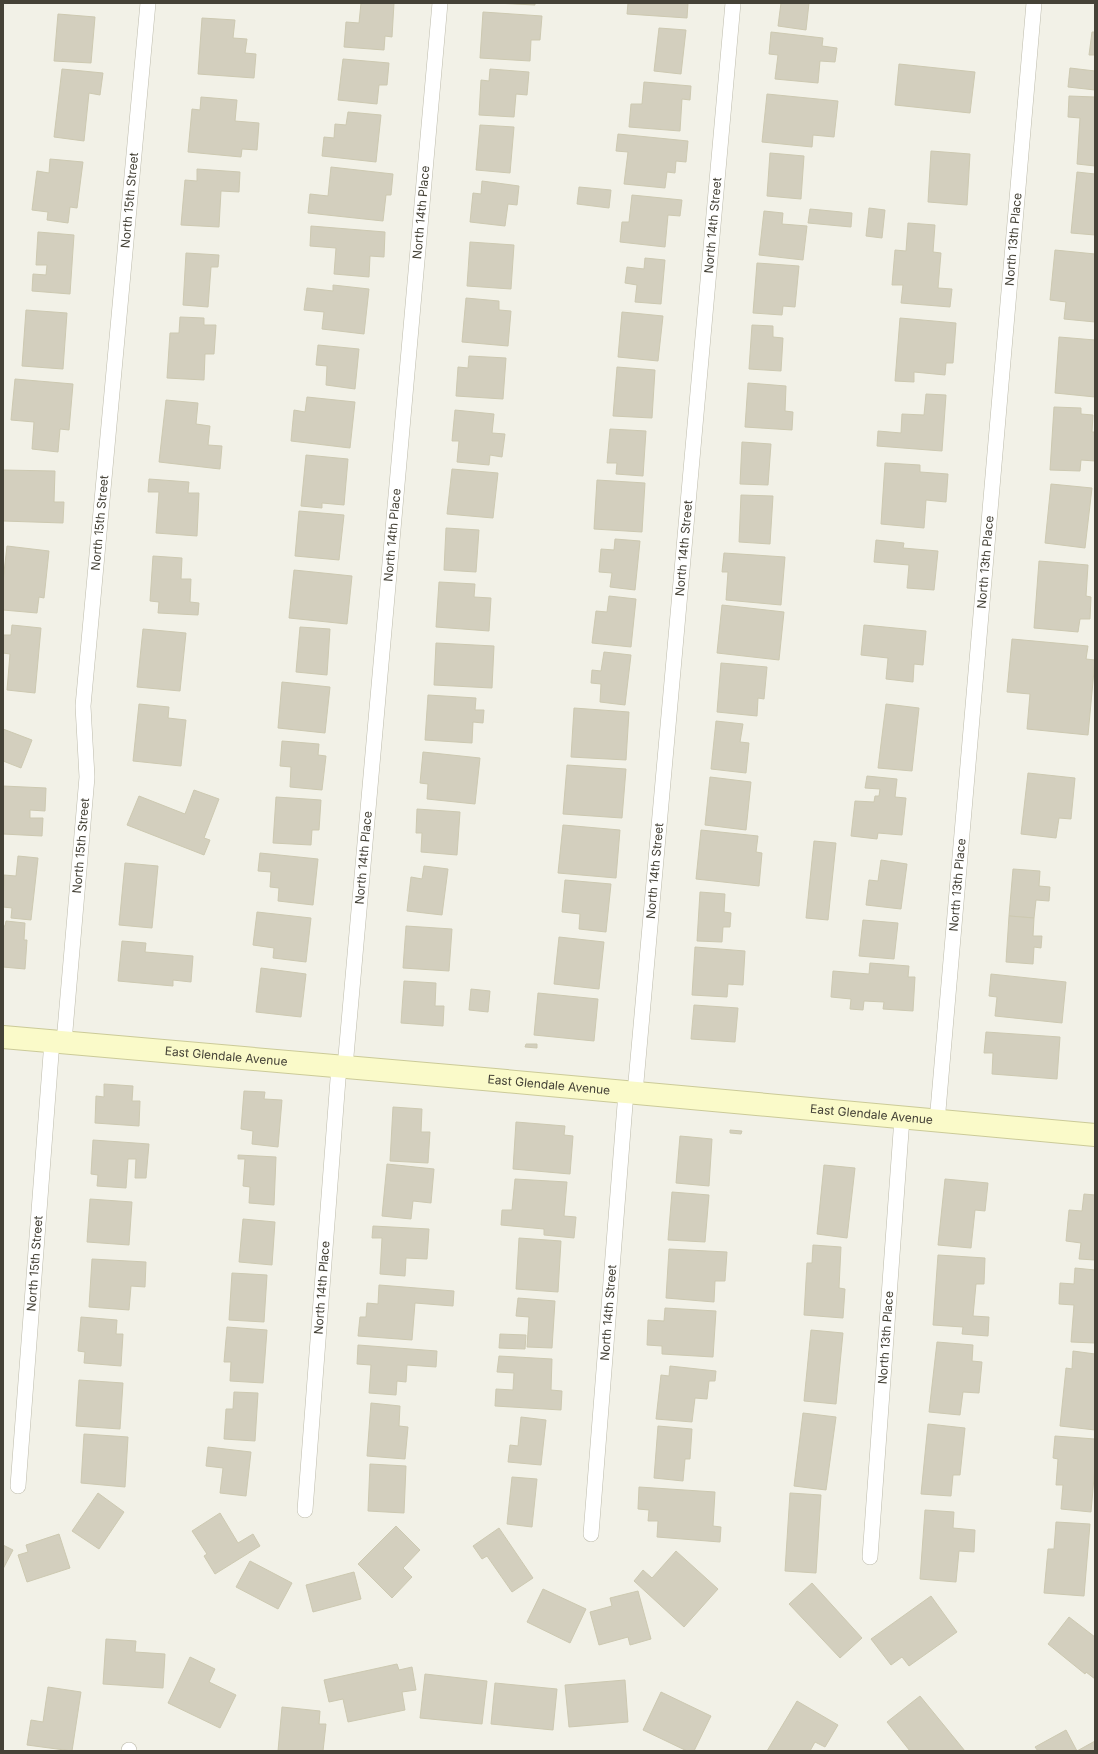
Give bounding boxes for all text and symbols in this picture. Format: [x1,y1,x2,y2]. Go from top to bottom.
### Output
street label: North 15th Street [117,152,141,249]
street label: North 14th Place [409,165,432,260]
street label: North 14th Street [701,177,724,274]
street label: North 13th Place [1002,192,1025,286]
street label: North 15th Street [88,474,111,571]
street label: North 14th Place [380,488,404,582]
street label: North 14th Street [672,499,695,597]
street label: North 13th Place [974,515,997,609]
street label: North 15th Street [69,797,92,894]
street label: North 14th Place [352,810,375,905]
street label: North 14th Street [643,822,666,920]
street label: North 13th Place [946,838,969,932]
street label: East Glendale Avenue [164,1043,288,1069]
street label: East Glendale Avenue [487,1071,611,1098]
street label: East Glendale Avenue [810,1101,934,1127]
street label: North 15th Street [23,1215,46,1312]
street label: North 14th Place [310,1240,333,1335]
street label: North 14th Street [597,1264,619,1361]
street label: North 13th Place [875,1290,896,1385]

